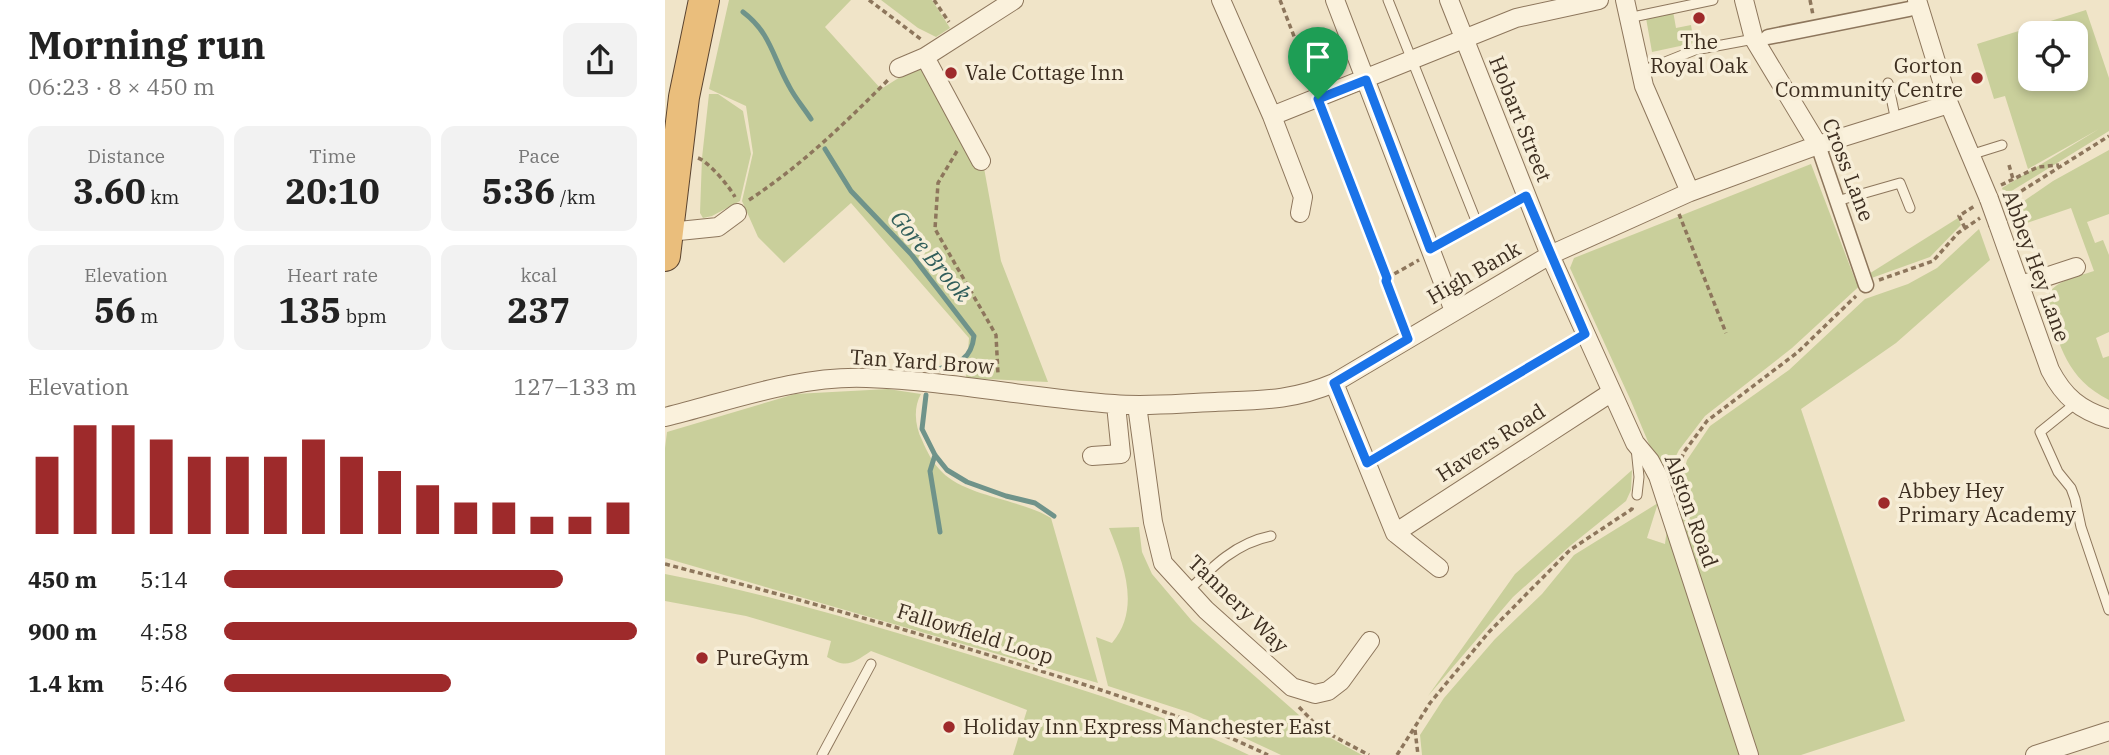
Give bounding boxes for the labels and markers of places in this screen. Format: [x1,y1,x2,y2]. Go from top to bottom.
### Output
marker: The Royal Oak [1691,10,1707,26]
pin [1288,27,1348,99]
place label: The Royal Oak [1650,27,1749,79]
place label: Gorton Community Centre [1775,51,1963,103]
place label: Vale Cottage Inn [965,58,1124,86]
marker: Vale Cottage Inn [943,65,959,81]
marker: Gorton Community Centre [1969,70,1985,86]
place label: Abbey Hey Primary Academy [1898,476,2077,528]
marker: Abbey Hey Primary Academy [1876,495,1892,511]
place label: PureGym [716,643,809,671]
marker: PureGym [694,650,710,666]
place label: Holiday Inn Express Manchester East [963,712,1331,740]
marker: Holiday Inn Express Manchester East [941,719,957,735]

